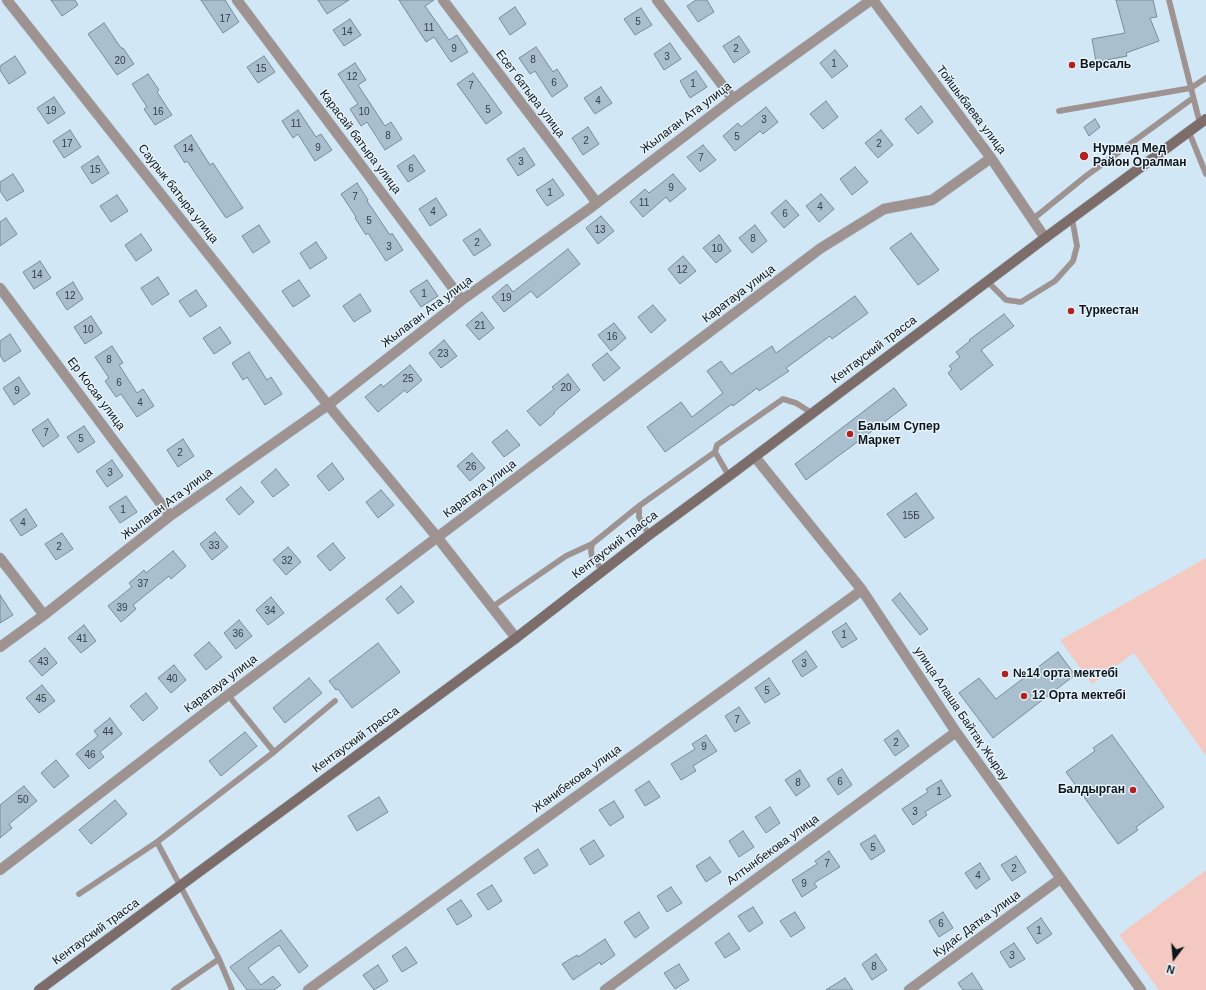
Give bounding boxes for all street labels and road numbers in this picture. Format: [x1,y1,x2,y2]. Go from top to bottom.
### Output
street label: Есет батыра улица [492,47,568,141]
street label: Тойшыбаева улица [933,63,1009,157]
street label: Жылаган Ата улица [638,79,734,157]
street label: Карасай батыра улица [316,87,404,197]
street label: Саурык батыра улица [135,142,221,246]
street label: Каратауа улица [700,262,778,326]
street label: Жылаган Ата улица [379,273,475,351]
street label: Кентауский трасса [828,313,920,387]
street label: Ер Косая улица [64,355,128,433]
street label: Каратауа улица [441,457,519,521]
street label: Жылаган Ата улица [119,465,215,543]
street label: Кентауский трасса [569,508,661,582]
street label: улица Алаша Байтақ Жырау [911,644,1011,784]
street label: Каратауа улица [182,652,260,716]
street label: Кентауский трасса [310,704,402,776]
street label: Жанибекова улица [530,742,624,816]
street label: Алтынбекова улица [724,812,822,888]
street label: Кудас Датка улица [931,888,1023,960]
street label: Кентауский трасса [50,896,142,968]

